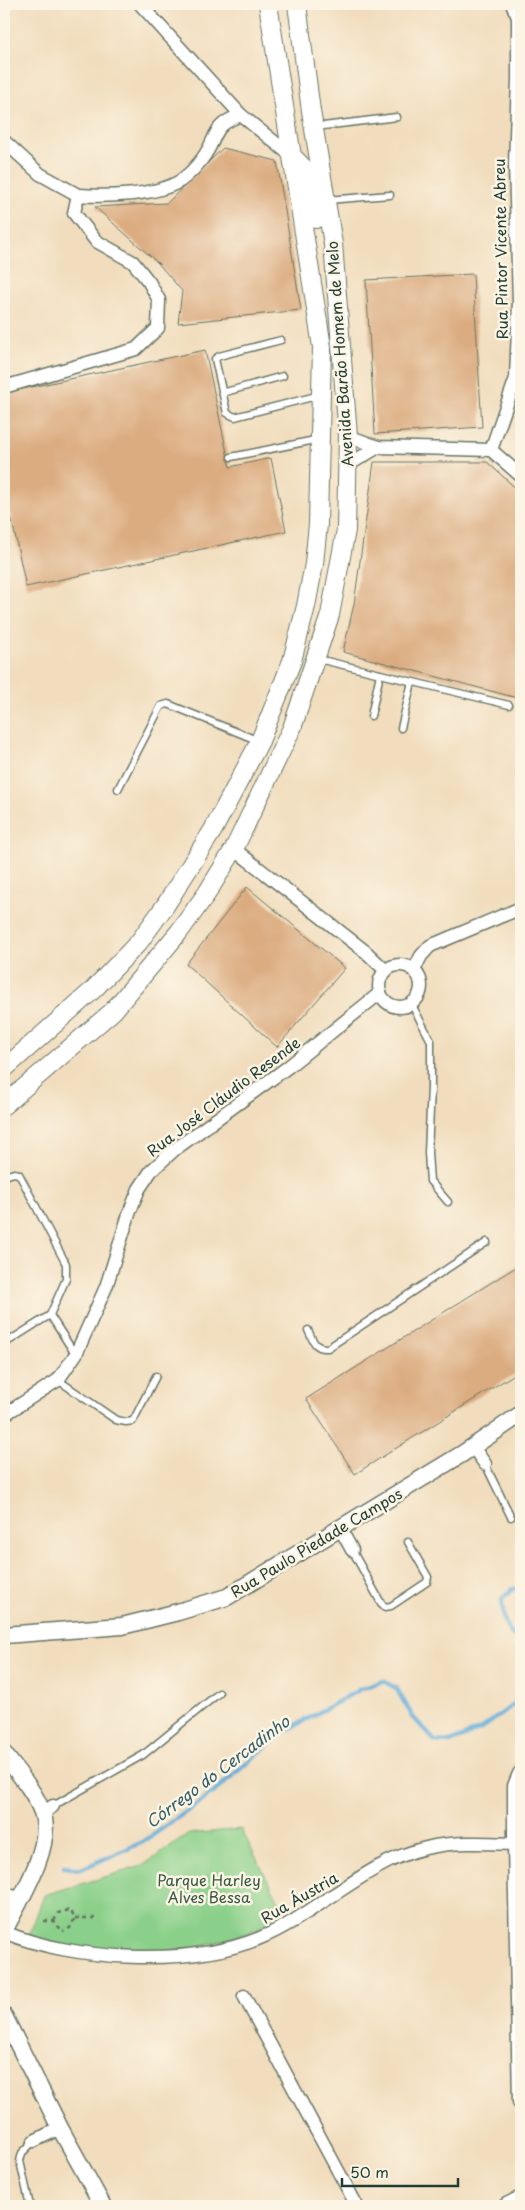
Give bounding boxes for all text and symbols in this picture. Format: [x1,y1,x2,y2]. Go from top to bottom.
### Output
street label: Rua Pintor Vicente Abreu [487,158,513,340]
street label: Avenida Barão Homem de Melo [320,240,358,468]
street label: Rua José Cláudio Resende [142,1031,304,1161]
street label: Rua Paulo Piedade Campos [226,1481,406,1602]
water label: Córrego do Cercadinho [140,1708,295,1833]
street label: Rua Áustria [256,1865,342,1928]
park label: Parque Harley Alves Bessa [157,1868,261,1908]
scale bar [342,2155,459,2187]
text: 50 m [350,2160,389,2183]

